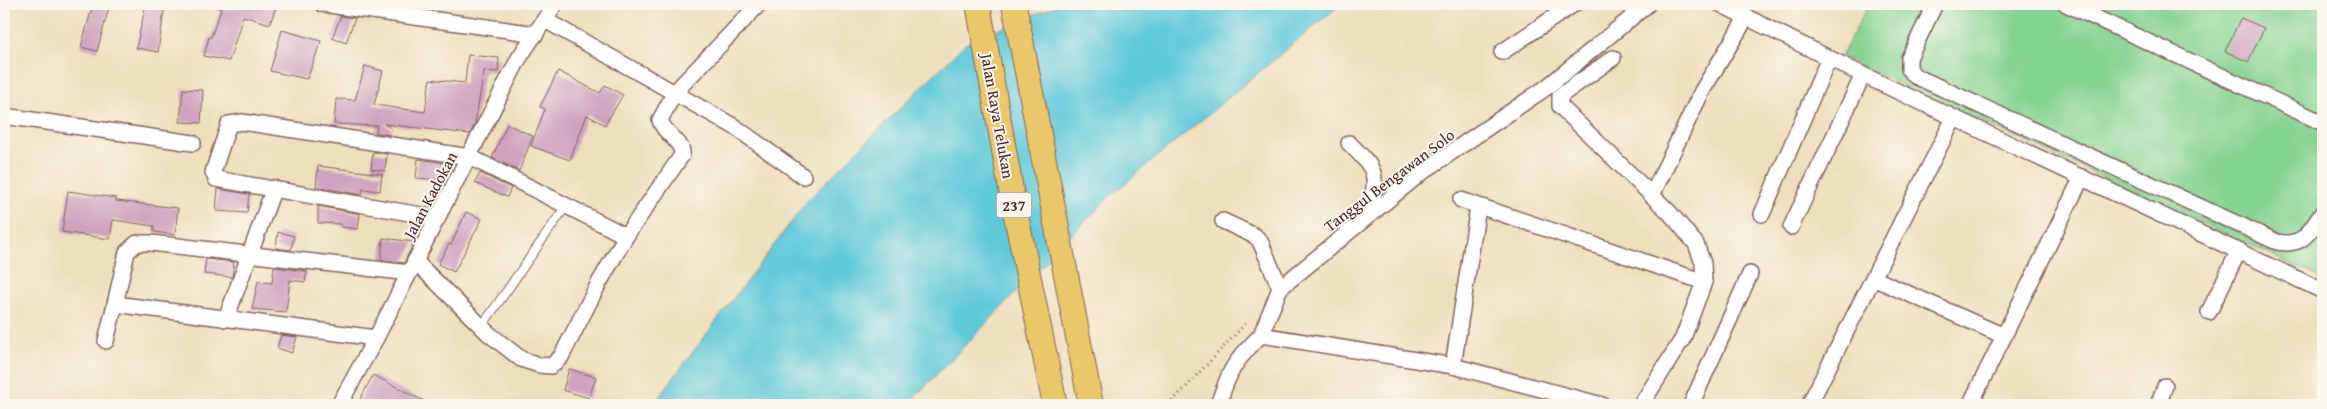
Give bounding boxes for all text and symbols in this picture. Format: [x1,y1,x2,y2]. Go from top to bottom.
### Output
street label: Jalan Raya Telukan [975,50,1021,180]
street label: Tanggul Bengawan Solo [1319,123,1459,237]
street label: Jalan Kadokan [396,147,463,245]
road number: 237 [996,192,1032,218]

